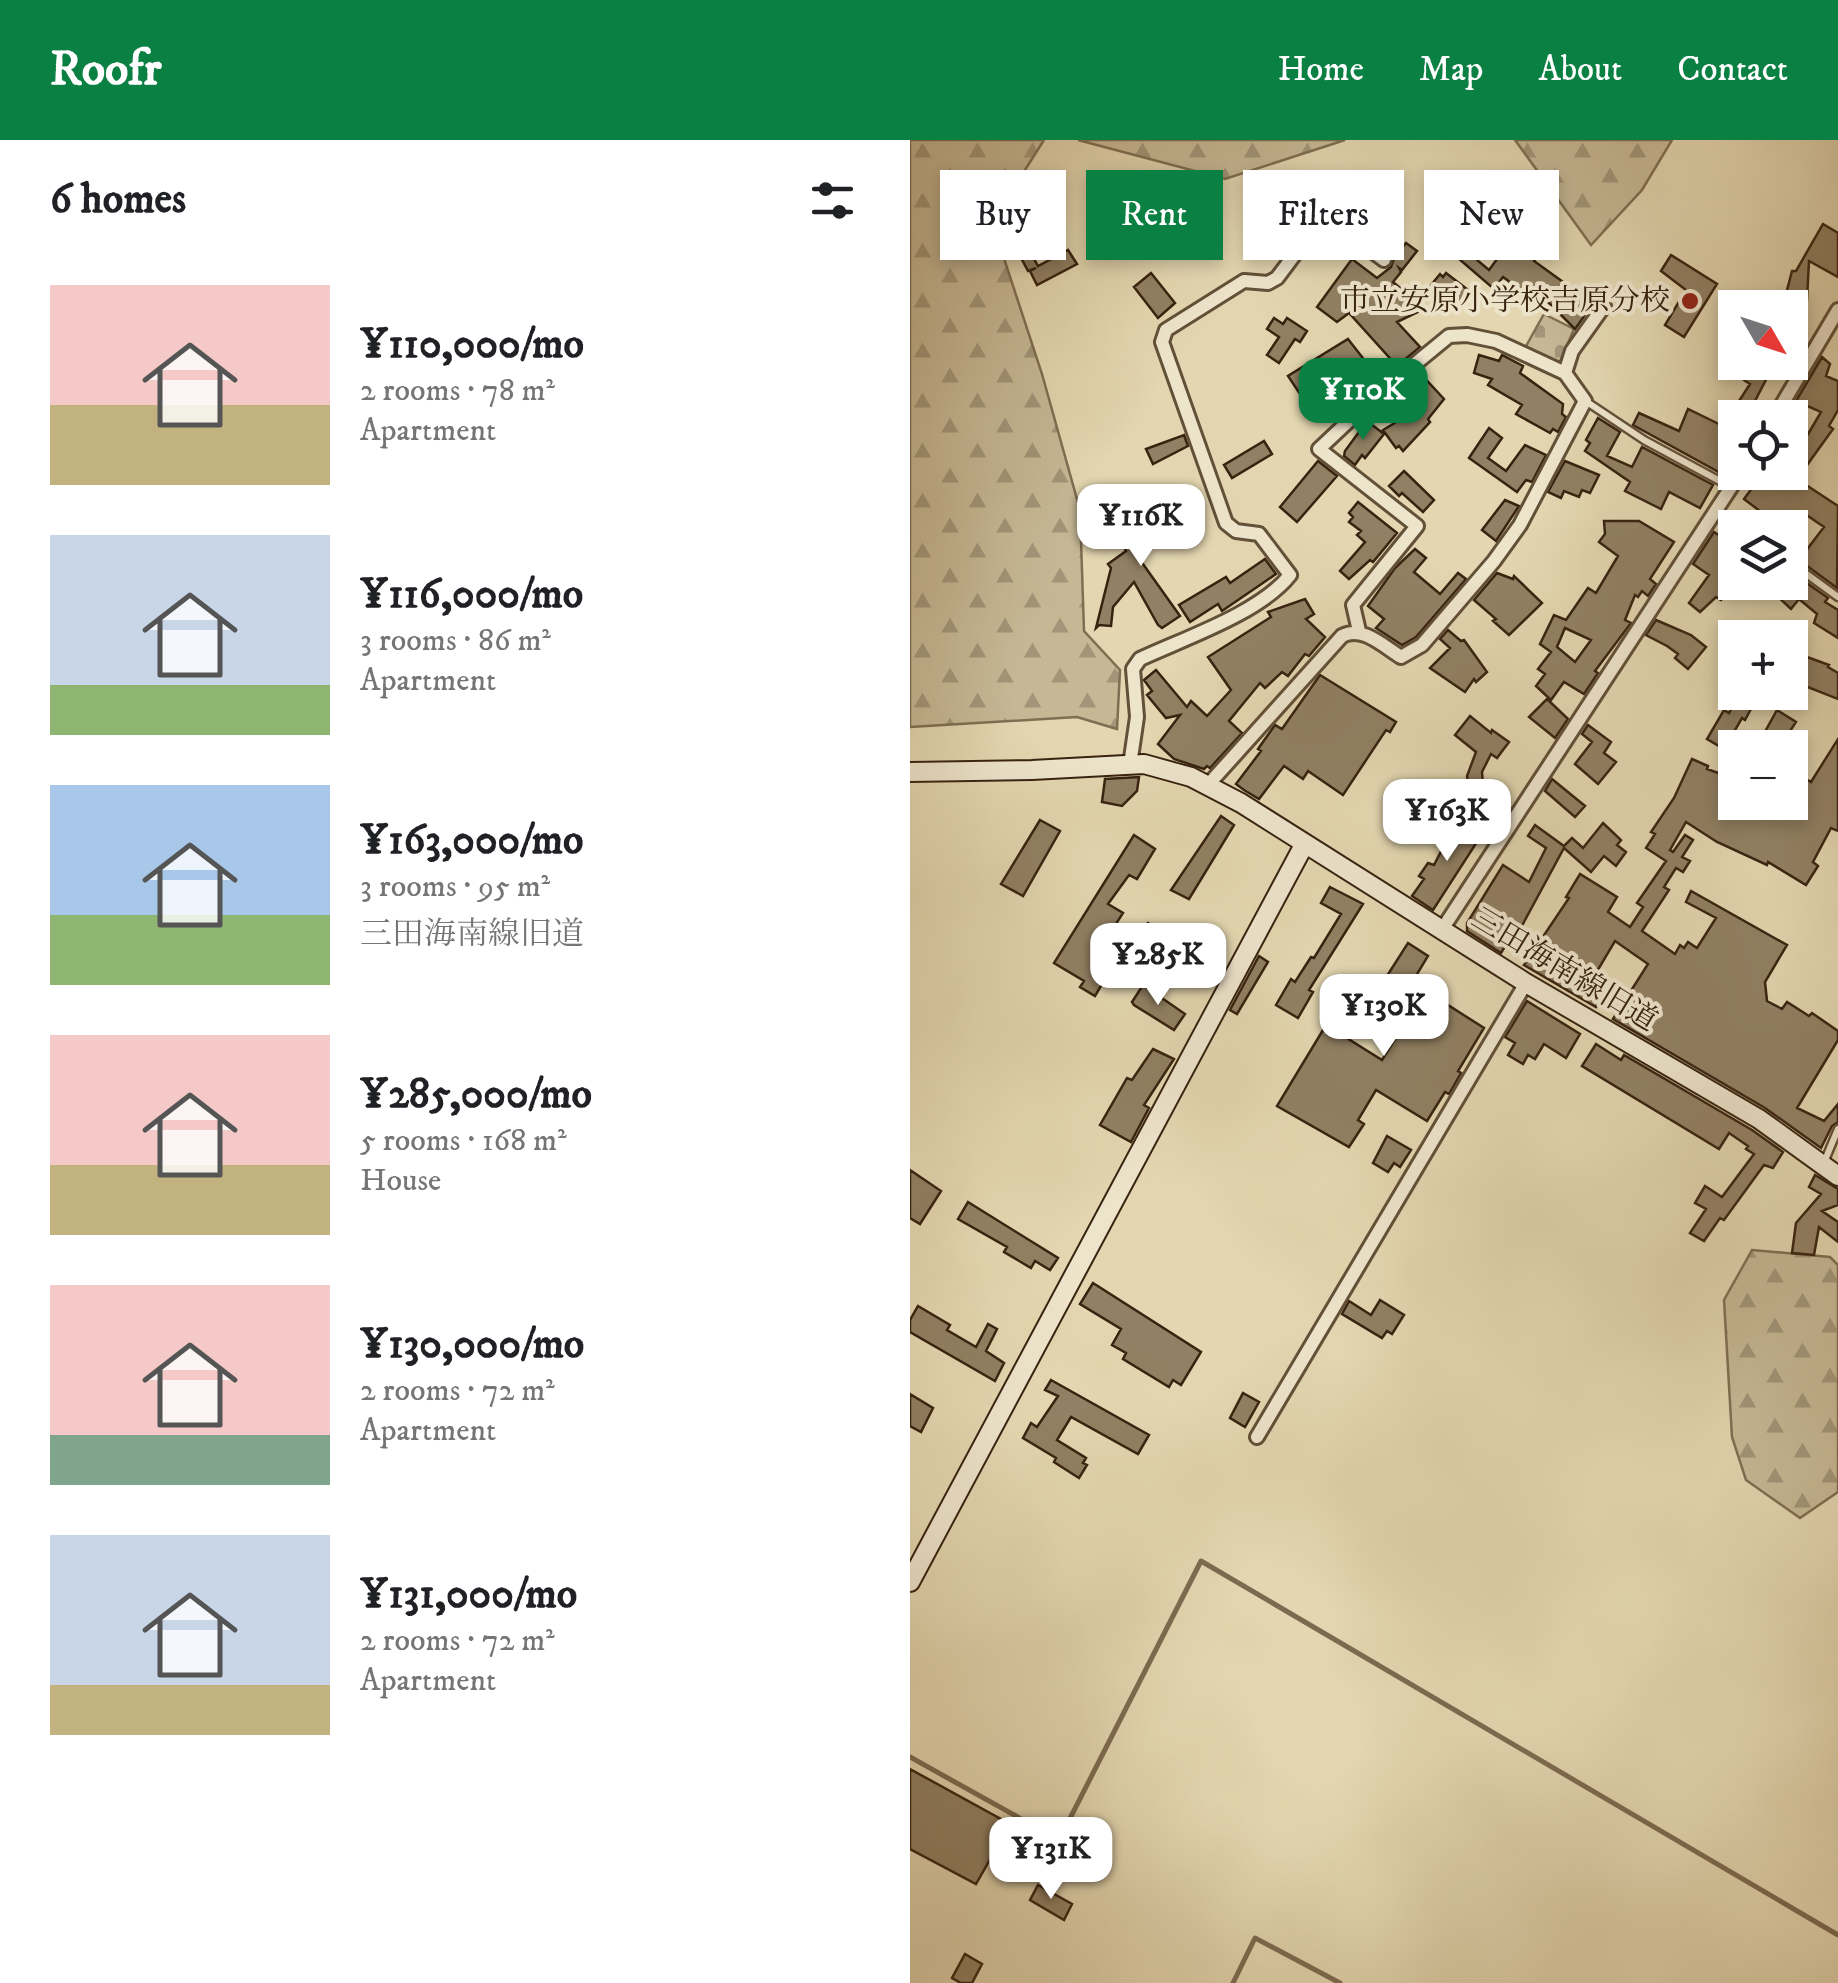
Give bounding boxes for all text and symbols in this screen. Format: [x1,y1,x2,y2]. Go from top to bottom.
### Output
text: Roofr [50,40,161,100]
text: Home [1277,48,1364,92]
text: Map [1419,48,1483,92]
text: About [1538,48,1622,92]
text: Contact [1677,48,1788,92]
chip: Buy [940,170,1066,260]
chip: Rent [1086,170,1223,260]
chip: Filters [1243,170,1404,260]
chip: New [1424,170,1559,260]
icon: filters [805,173,860,228]
text: 6 homes [50,174,186,226]
place label: 市立安原小学校吉原分校 [1340,283,1670,320]
marker: 市立安原小学校吉原分校 [1679,290,1701,312]
north arrow [1718,290,1808,380]
map controls [1718,290,1808,820]
text: ¥110,000/mo [360,319,584,371]
icon: home [130,325,250,445]
pin: ¥110K [1293,358,1433,443]
text: ¥110K [1321,370,1405,410]
text: 2 rooms · 78 m² [360,371,555,411]
button: locate [1718,400,1808,490]
text: Apartment [360,411,496,451]
pin: ¥116K [1071,484,1211,569]
text: ¥116K [1099,496,1183,536]
button: layers [1718,510,1808,600]
text: ¥116,000/mo [360,569,583,621]
icon: home [130,575,250,695]
button: + [1718,620,1808,710]
text: 3 rooms · 86 m² [360,621,551,661]
text: Apartment [360,661,496,701]
button: − [1718,730,1808,820]
pin: ¥163K [1377,779,1517,864]
text: ¥163K [1405,791,1489,831]
text: ¥163,000/mo [360,815,583,867]
icon: home [130,825,250,945]
text: 3 rooms · 95 m² [360,867,550,907]
street label: 三田海南線旧道 [1464,900,1664,1040]
text: 三田海南線旧道 [360,915,584,955]
pin: ¥285K [1088,923,1228,1008]
text: ¥285K [1112,935,1204,975]
pin: ¥130K [1314,974,1454,1059]
text: ¥130K [1342,986,1426,1026]
text: ¥285,000/mo [360,1069,592,1121]
icon: home [130,1075,250,1195]
text: 5 rooms · 168 m² [360,1121,567,1161]
text: House [360,1161,441,1201]
text: ¥130,000/mo [360,1319,584,1371]
icon: home [130,1325,250,1445]
text: 2 rooms · 72 m² [360,1371,555,1411]
text: Apartment [360,1411,496,1451]
text: ¥131,000/mo [360,1569,577,1621]
icon: home [130,1575,250,1695]
text: 2 rooms · 72 m² [360,1621,555,1661]
text: Apartment [360,1661,496,1701]
pin: ¥131K [981,1817,1121,1902]
text: ¥131K [1011,1829,1091,1869]

